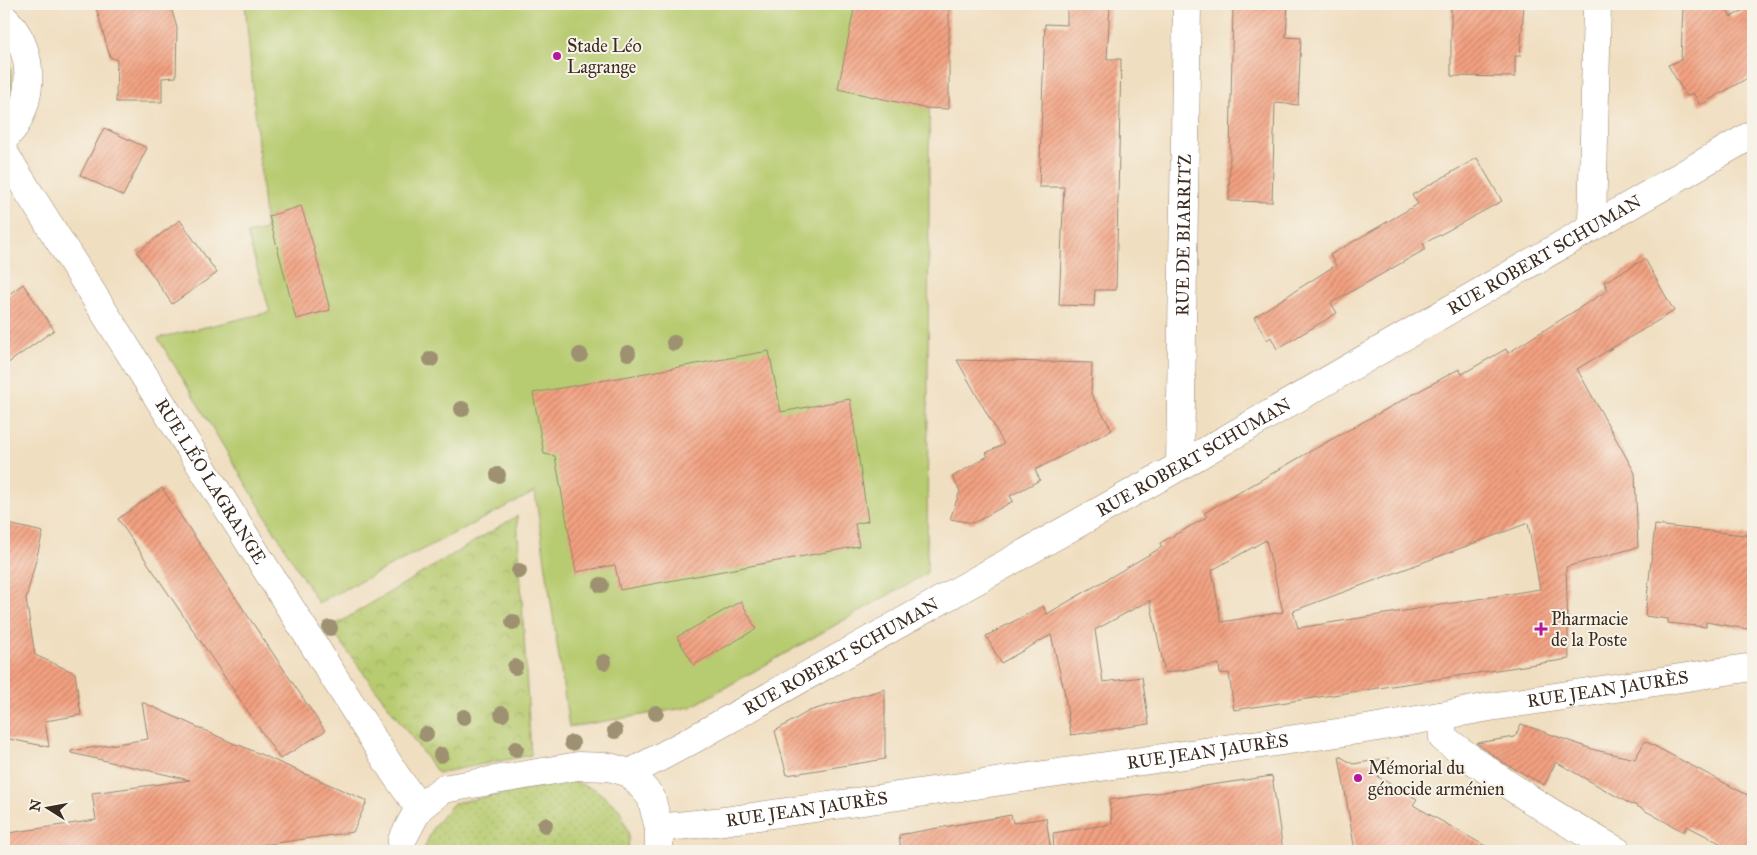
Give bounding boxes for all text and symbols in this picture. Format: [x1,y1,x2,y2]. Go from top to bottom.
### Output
place label: Stade Léo Lagrange [567,35,642,79]
marker: Stade Léo Lagrange [551,50,563,62]
street label: RUE DE BIARRITZ [1171,154,1196,316]
street label: RUE ROBERT SCHUMAN [1443,190,1645,320]
street label: RUE ROBERT SCHUMAN [1092,393,1295,522]
street label: RUE LÉO LAGRANGE [150,394,271,568]
street label: RUE ROBERT SCHUMAN [739,593,942,720]
place label: Pharmacie de la Poste [1551,608,1628,651]
marker: Pharmacie de la Poste [1535,623,1547,635]
street label: RUE JEAN JAURÈS [1525,666,1690,712]
street label: RUE JEAN JAURÈS [1125,729,1290,774]
place label: Mémorial du génocide arménien [1368,757,1505,801]
marker: Mémorial du génocide arménien [1352,772,1364,784]
north arrow [22,782,72,832]
street label: RUE JEAN JAURÈS [724,786,889,832]
text: N [26,798,45,813]

